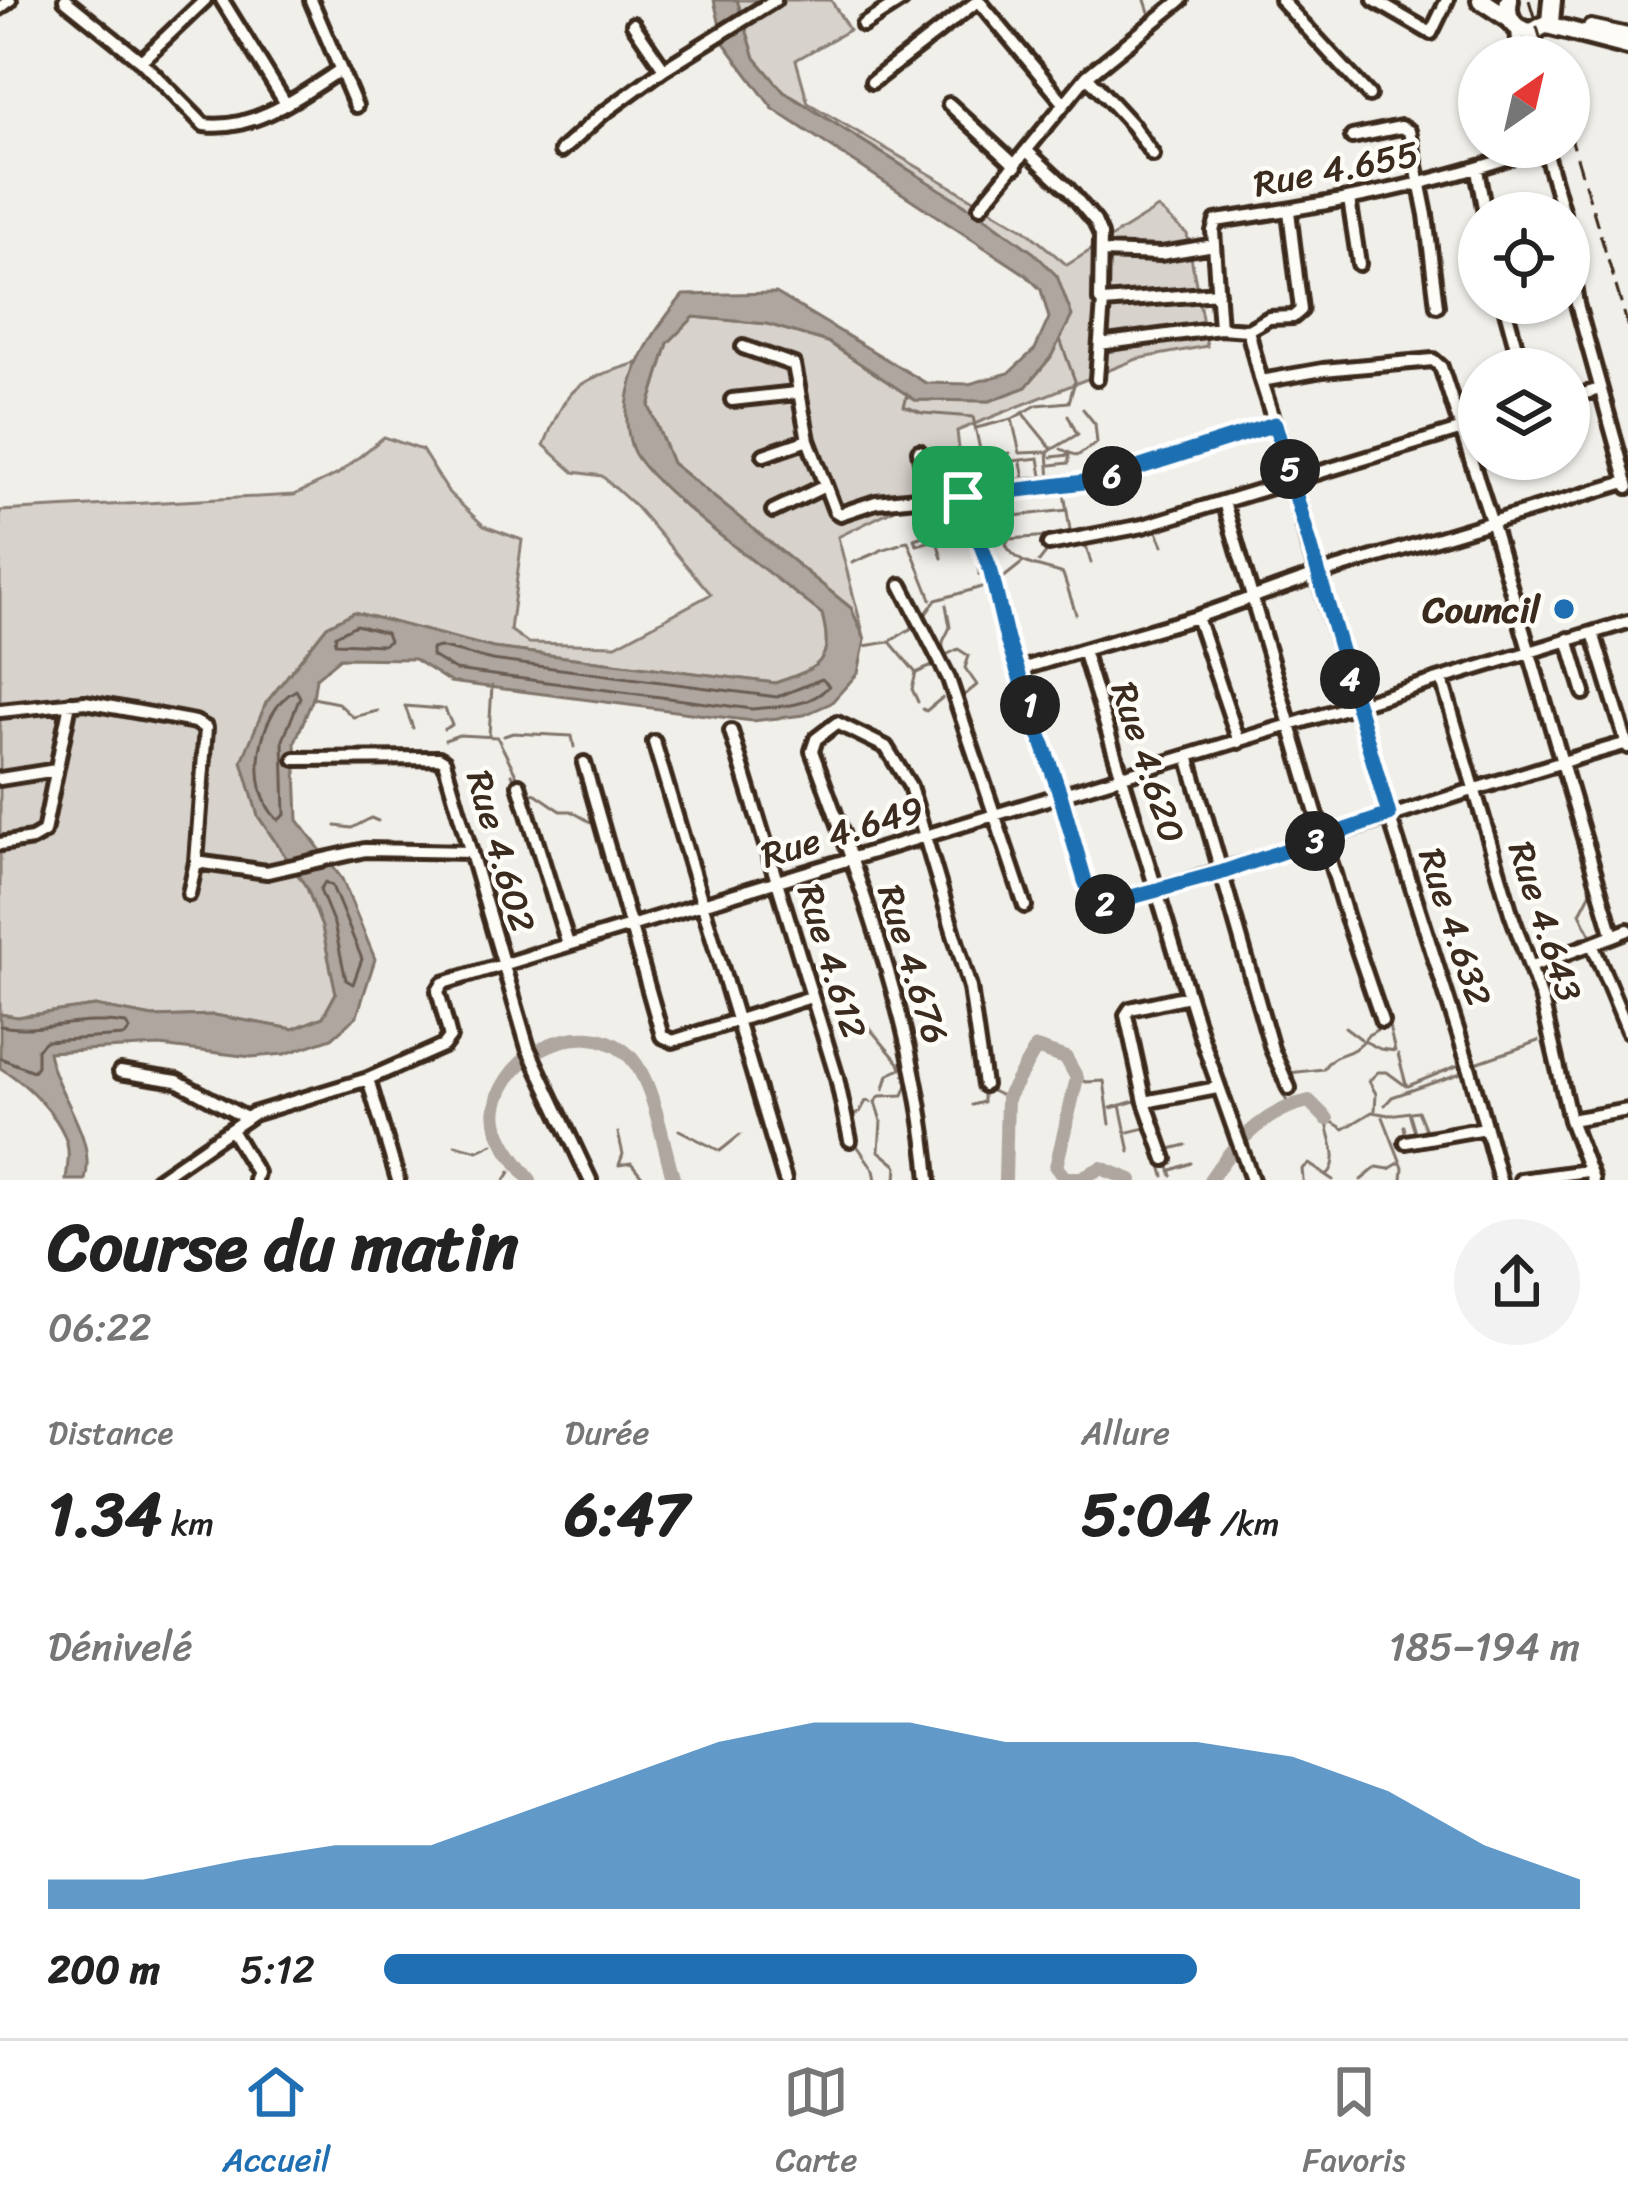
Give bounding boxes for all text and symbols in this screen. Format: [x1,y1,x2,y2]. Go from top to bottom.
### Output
north arrow [1458,36,1590,168]
map controls [1458,36,1590,480]
street label: Rue 4.655 [1248,122,1424,216]
button: locate [1458,192,1590,324]
button: layers [1458,348,1590,480]
pin: 5 [1260,439,1320,499]
text: 5 [1280,440,1300,498]
pin [912,446,1014,548]
pin: 6 [1082,446,1142,506]
text: 6 [1103,447,1121,505]
icon: arrive [930,464,996,530]
place label: Council [1421,578,1542,642]
marker: Council [1551,596,1577,622]
pin: 4 [1320,649,1380,709]
text: 4 [1340,650,1360,708]
street label: Rue 4.620 [1092,673,1204,851]
pin: 1 [1000,675,1060,735]
text: 1 [1023,676,1037,734]
street label: Rue 4.602 [447,762,555,940]
street label: Rue 4.649 [753,777,932,887]
pin: 3 [1285,811,1345,871]
text: 3 [1306,812,1324,870]
street label: Rue 4.643 [1489,833,1601,1010]
street label: Rue 4.632 [1399,840,1511,1015]
pin: 2 [1075,874,1135,934]
text: 2 [1095,875,1115,933]
street label: Rue 4.612 [778,876,886,1047]
street label: Rue 4.676 [858,877,968,1052]
text: Course du matin [48,1189,519,1306]
button: share [1454,1219,1580,1345]
text: 06:22 [48,1293,152,1362]
text: Distance [48,1404,173,1462]
text: Durée [565,1404,650,1462]
text: Allure [1081,1404,1170,1462]
text: 1.34 [48,1462,162,1568]
text: 6:47 [565,1462,689,1568]
text: 5:04 [1081,1462,1212,1568]
text: km [162,1495,214,1553]
text: /km [1212,1495,1279,1553]
text: Dénivelé [48,1612,193,1681]
text: 185–194 m [1389,1612,1580,1681]
text: 200 m [48,1935,160,2004]
text: 5:12 [240,1935,315,2004]
tab: Accueil [223,2059,330,2189]
tab: Carte [775,2059,857,2189]
tab: Favoris [1303,2059,1405,2189]

